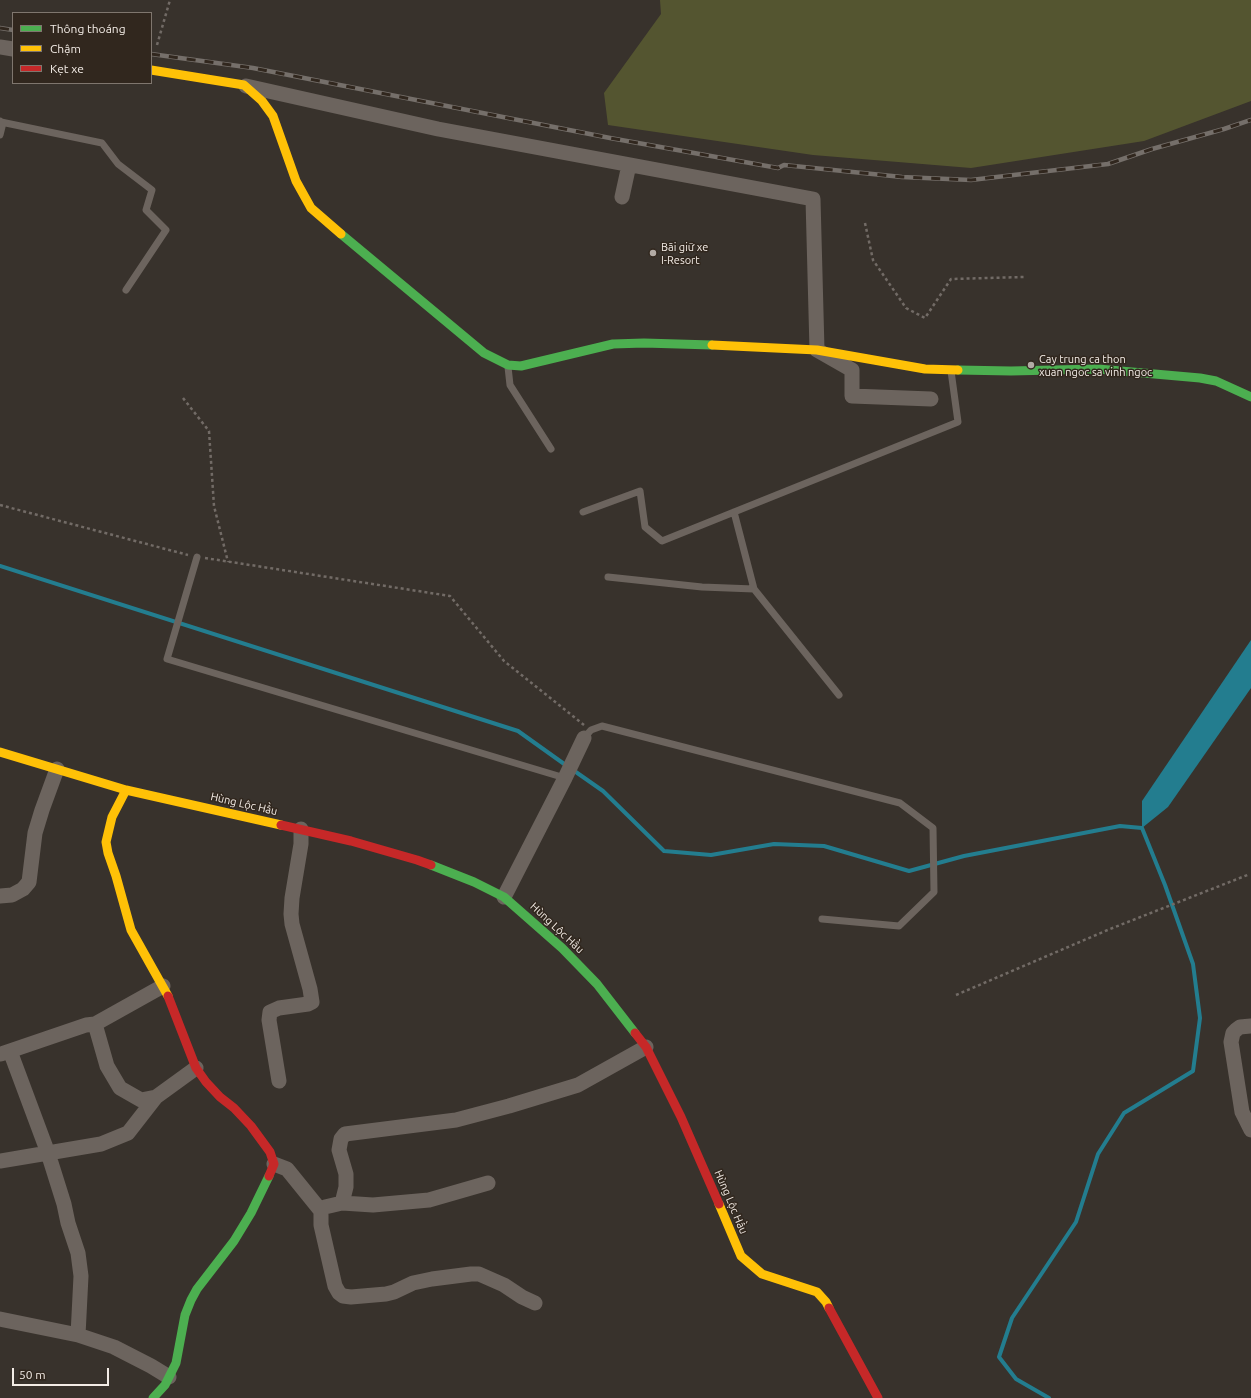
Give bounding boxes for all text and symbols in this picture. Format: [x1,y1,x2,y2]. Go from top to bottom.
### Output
legend [12,12,152,84]
text: Thông thoáng [50,22,126,35]
text: Chậm [50,42,81,55]
text: Kẹt xe [50,62,84,75]
place label: Bãi giữ xe I-Resort [661,240,708,266]
marker: Bãi giữ xe I-Resort [648,248,658,258]
place label: Cay trung ca thon xuan ngoc sa vinh ngoc [1039,352,1152,378]
marker: Cay trung ca thon xuan ngoc sa vinh ngoc [1026,360,1036,370]
street label: Hùng Lộc Hầu [209,790,279,818]
street label: Hùng Lộc Hầu [528,900,586,956]
street label: Hùng Lộc Hầu [712,1168,750,1236]
scale bar [14,1360,111,1386]
text: 50 m [19,1368,46,1381]

